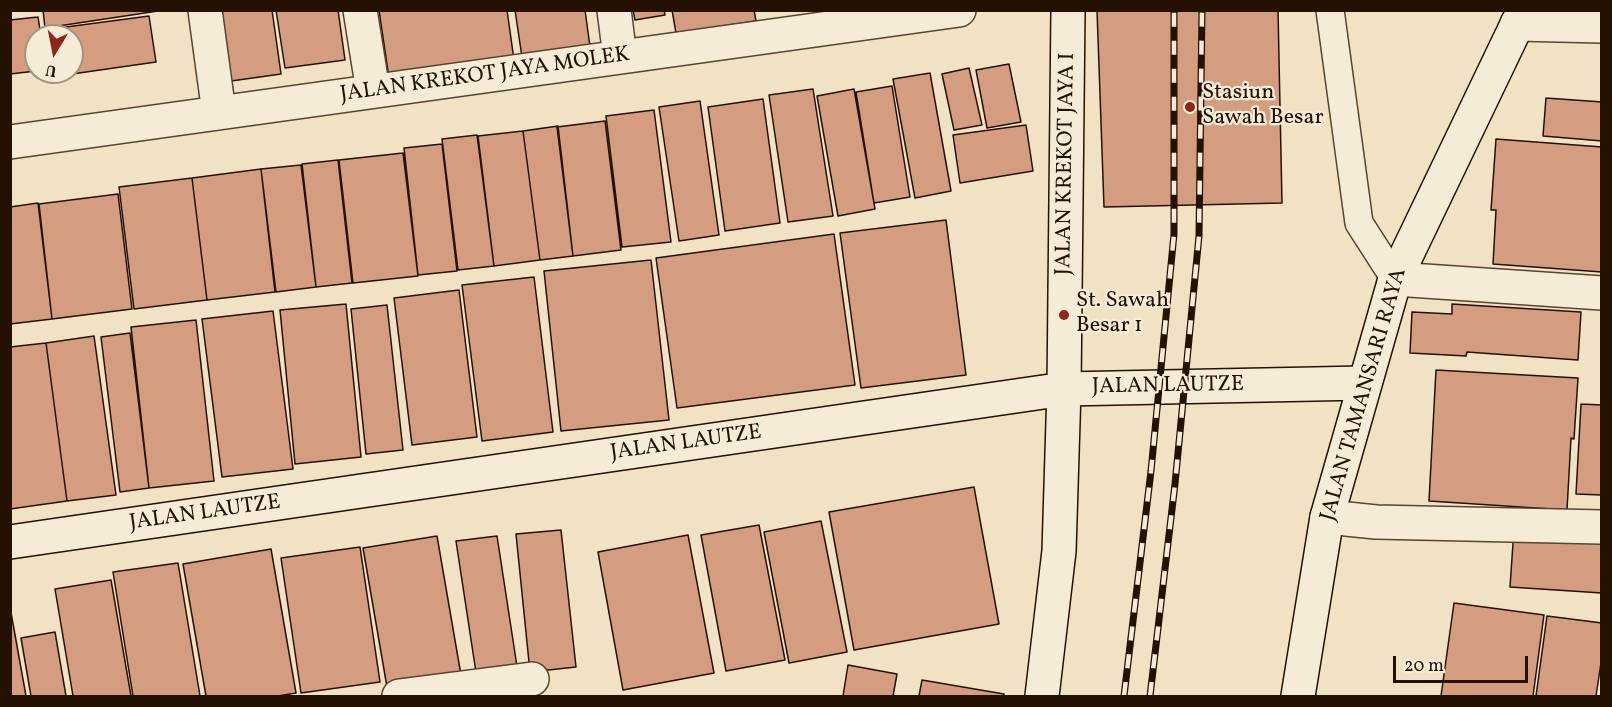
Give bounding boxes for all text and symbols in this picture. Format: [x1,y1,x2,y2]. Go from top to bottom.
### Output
north arrow [24,24,84,84]
street label: JALAN KREKOT JAYA MOLEK [339,43,631,109]
street label: JALAN KREKOT JAYA I [1052,52,1082,276]
text: U [44,58,59,82]
place label: Stasiun Sawah Besar [1202,81,1324,132]
marker: Stasiun Sawah Besar [1183,100,1197,114]
street label: JALAN TAMANSARI RAYA [1316,266,1414,524]
place label: St. Sawah Besar 1 [1076,289,1169,340]
marker: St. Sawah Besar 1 [1057,308,1071,322]
street label: JALAN LAUTZE [1092,372,1244,402]
street label: JALAN LAUTZE [609,420,763,468]
street label: JALAN LAUTZE [128,490,282,538]
scale bar [1396,644,1531,682]
text: 20 m [1404,654,1444,679]

